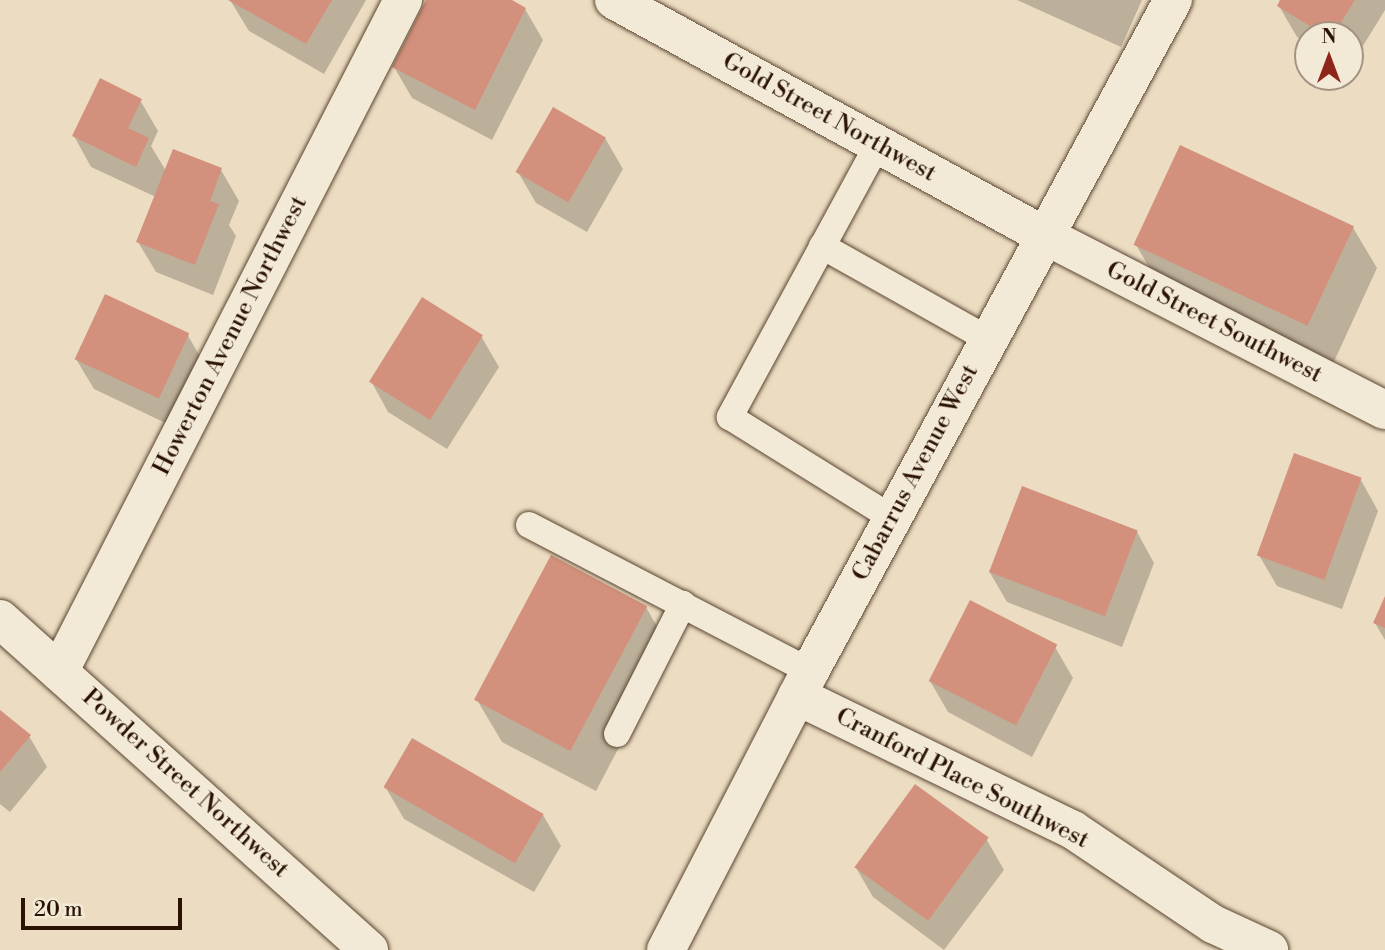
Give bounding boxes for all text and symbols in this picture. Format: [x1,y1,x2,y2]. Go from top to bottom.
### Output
north arrow [1294,21,1364,91]
text: N [1321,25,1337,49]
street label: Gold Street Northwest [717,47,941,189]
street label: Howerton Avenue Northwest [148,192,314,480]
street label: Gold Street Southwest [1101,256,1327,390]
street label: Cabarrus Avenue West [847,360,985,586]
street label: Powder Street Northwest [76,684,294,884]
street label: Cranford Place Southwest [831,703,1093,855]
scale bar [24,884,186,928]
text: 20 m [34,897,83,923]

